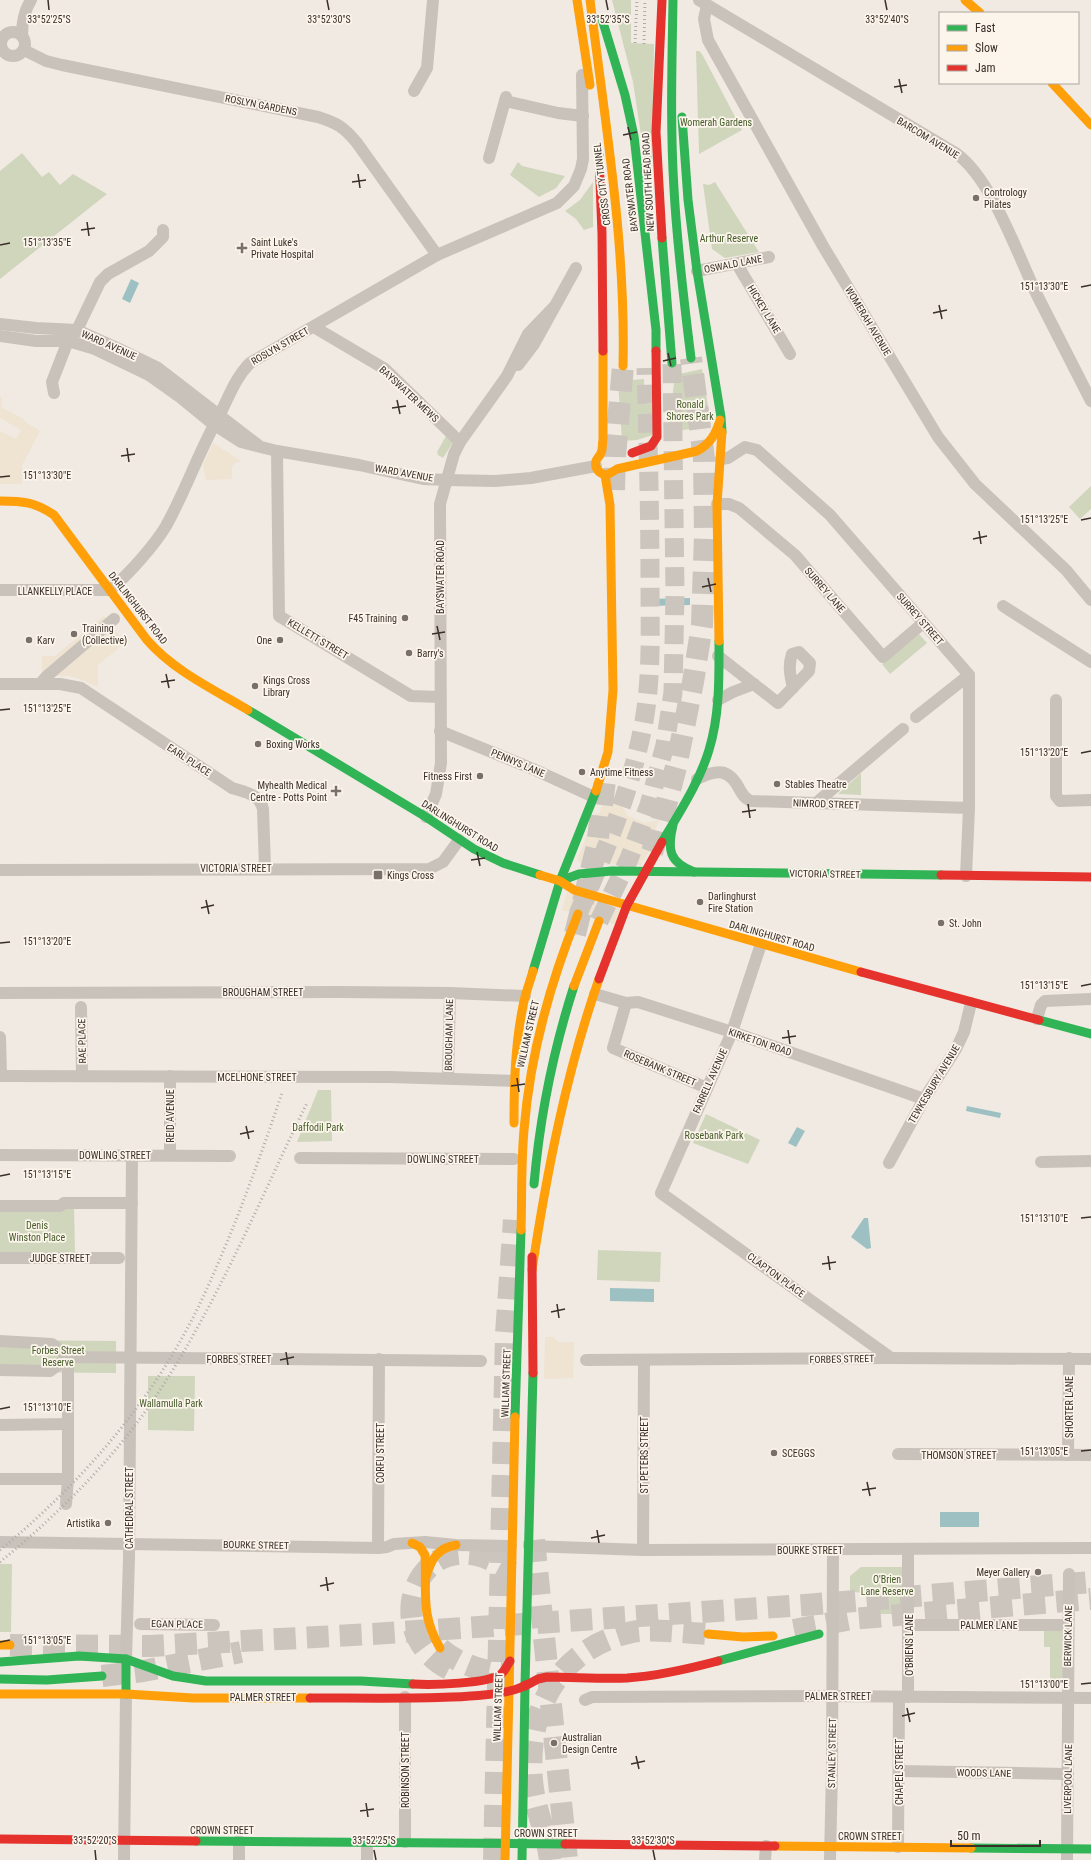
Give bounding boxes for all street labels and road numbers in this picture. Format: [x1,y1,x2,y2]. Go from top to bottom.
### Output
street label: ROSLYN GARDENS [224,93,298,117]
street label: BARCOM AVENUE [895,115,961,161]
street label: NEW SOUTH HEAD ROAD [640,132,656,232]
street label: CROSS CITY TUNNEL [591,142,613,226]
street label: BAYSWATER ROAD [620,157,640,232]
street label: OSWALD LANE [703,253,763,275]
street label: HICKEY LANE [745,283,783,335]
street label: WOMERAH AVENUE [843,285,893,357]
street label: ROSLYN STREET [249,325,311,367]
street label: WARD AVENUE [80,328,138,362]
street label: BAYSWATER MEWS [377,364,441,424]
street label: WARD AVENUE [374,462,434,484]
street label: BAYSWATER ROAD [435,540,446,614]
street label: SURREY LANE [803,565,847,615]
street label: DARLINGHURST ROAD [106,570,170,646]
street label: LLANKELLY PLACE [18,586,92,597]
street label: SURREY STREET [895,591,945,647]
street label: KELLETT STREET [286,617,350,661]
street label: EARL PLACE [165,742,213,778]
street label: PENNYS LANE [490,747,547,779]
street label: NIMROD STREET [793,797,859,811]
street label: DARLINGHURST ROAD [420,798,501,854]
street label: VICTORIA STREET [200,863,272,874]
street label: VICTORIA STREET [789,868,861,880]
street label: DARLINGHURST ROAD [728,919,816,954]
street label: BROUGHAM STREET [222,987,304,998]
street label: BROUGHAM LANE [443,999,455,1071]
street label: WILLIAM STREET [515,999,541,1069]
street label: RAE PLACE [76,1018,88,1064]
street label: KIRKETON ROAD [727,1026,793,1058]
street label: TEWKESBURY AVENUE [906,1043,962,1125]
street label: FARRELL AVENUE [691,1047,729,1115]
street label: ROSEBANK STREET [622,1048,698,1088]
street label: MCELHONE STREET [217,1072,297,1083]
street label: REID AVENUE [165,1089,176,1143]
street label: DOWLING STREET [79,1150,151,1161]
street label: DOWLING STREET [407,1154,479,1165]
street label: CLAPTON PLACE [745,1251,807,1299]
street label: JUDGE STREET [30,1253,90,1264]
street label: WILLIAM STREET [499,1348,513,1418]
street label: FORBES STREET [809,1353,875,1365]
street label: FORBES STREET [207,1354,271,1365]
street label: SHORTER LANE [1064,1376,1075,1438]
street label: ST PETERS STREET [639,1416,650,1494]
street label: CORFU STREET [375,1423,386,1483]
street label: THOMSON STREET [921,1450,997,1461]
street label: CATHEDRAL STREET [124,1467,135,1549]
street label: BOURKE STREET [223,1539,289,1551]
street label: BOURKE STREET [777,1545,843,1556]
street label: BERWICK LANE [1062,1605,1074,1667]
street label: O'BRIENS LANE [904,1614,915,1676]
street label: EGAN PLACE [151,1618,203,1630]
street label: PALMER LANE [960,1620,1018,1631]
street label: WILLIAM STREET [491,1672,505,1742]
street label: PALMER STREET [805,1691,871,1702]
street label: PALMER STREET [230,1692,296,1703]
street label: STANLEY STREET [826,1718,838,1788]
street label: ROBINSON STREET [400,1732,411,1808]
street label: CHAPEL STREET [894,1739,905,1805]
street label: LIVERPOOL LANE [1062,1744,1074,1814]
street label: WOODS LANE [957,1767,1011,1779]
street label: CROWN STREET [190,1825,254,1836]
street label: CROWN STREET [514,1828,578,1839]
street label: CROWN STREET [838,1831,902,1842]

